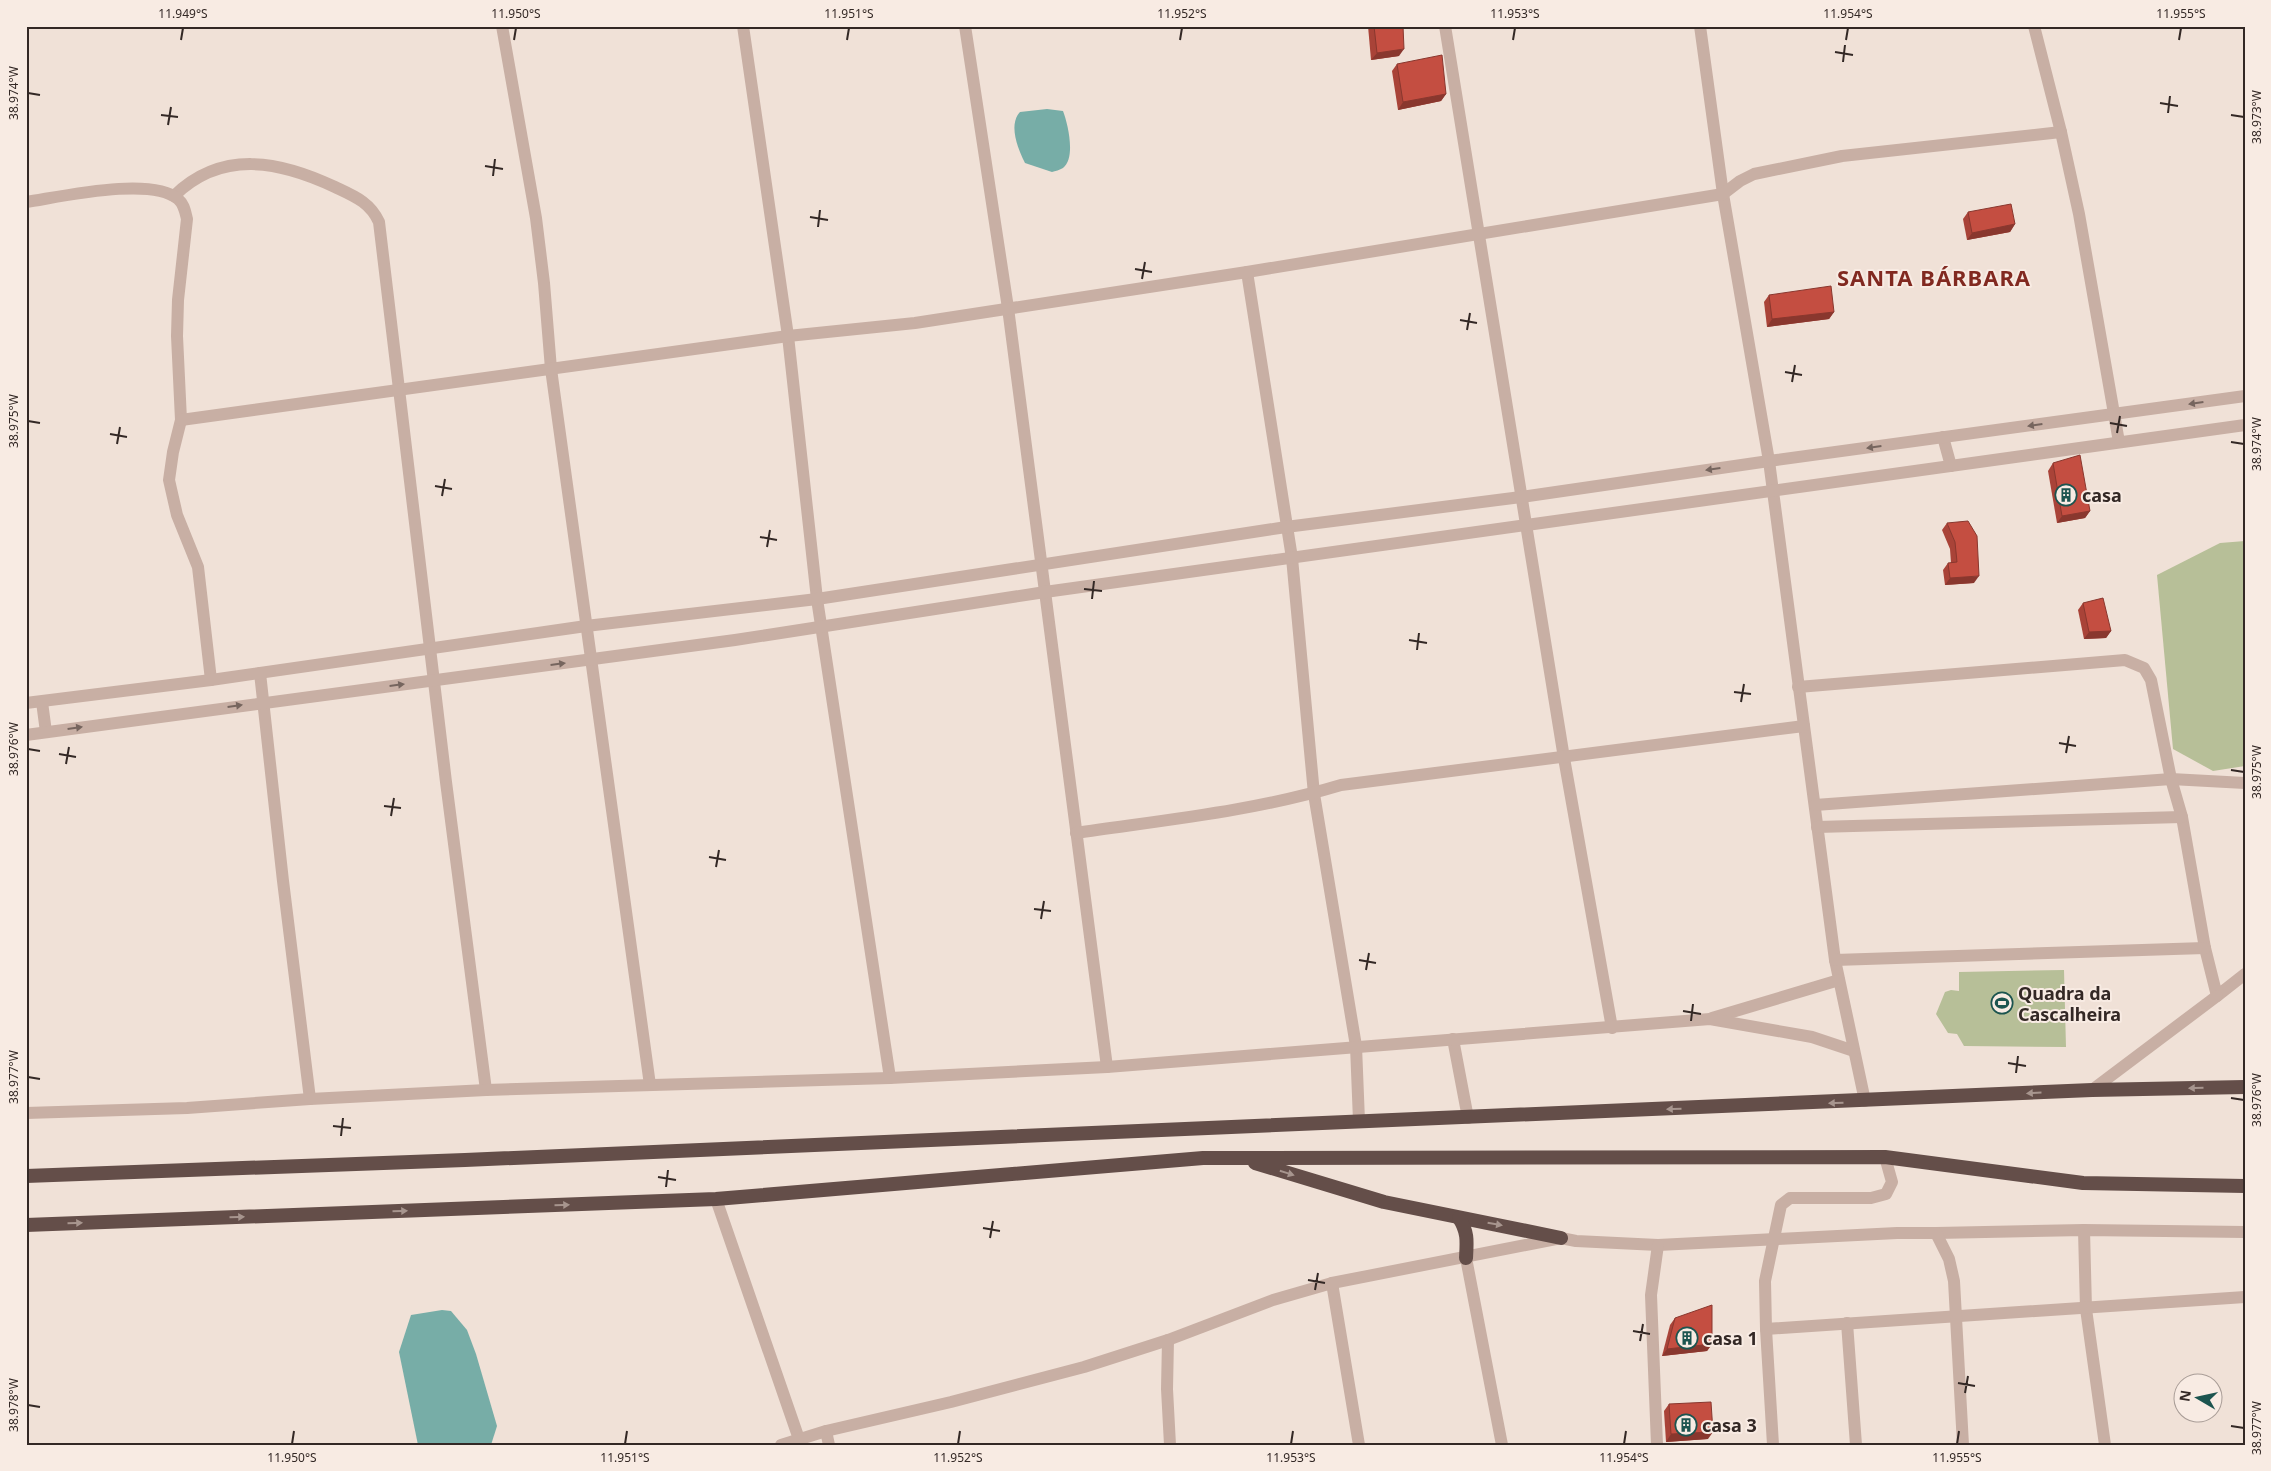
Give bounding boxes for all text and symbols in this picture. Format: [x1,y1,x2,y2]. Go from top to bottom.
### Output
text: 11.949°S [158,5,208,22]
text: 11.950°S [491,5,541,22]
text: 11.951°S [824,5,874,22]
text: 11.952°S [1157,5,1207,22]
text: 11.953°S [1490,5,1540,22]
text: 11.954°S [1823,5,1873,22]
text: 11.955°S [2156,5,2206,22]
text: 38.974°W [5,66,22,120]
text: 38.973°W [2248,90,2265,144]
district label: SANTA BÁRBARA [1837,262,2031,292]
text: 38.975°W [5,394,22,448]
one-way arrow [2188,399,2204,407]
text: 38.974°W [2248,417,2265,471]
one-way arrow [2027,421,2043,429]
one-way arrow [1866,443,1882,451]
one-way arrow [1705,465,1721,473]
building icon: casa [2054,483,2078,507]
place label: casa [2082,483,2122,507]
one-way arrow [550,660,566,668]
one-way arrow [389,681,405,689]
one-way arrow [228,702,244,710]
text: 38.976°W [5,722,22,776]
one-way arrow [67,724,83,732]
text: 38.975°W [2248,745,2265,799]
place label: Quadra da Cascalheira [2018,981,2121,1026]
sports icon: Quadra da Cascalheira [1990,991,2014,1015]
text: 38.977°W [5,1050,22,1104]
text: 38.976°W [2248,1073,2265,1127]
one-way arrow [2188,1084,2204,1092]
one-way arrow [2025,1090,2041,1098]
one-way arrow [1828,1099,1844,1107]
one-way arrow [1666,1106,1682,1114]
one-way arrow [1279,1169,1294,1177]
one-way arrow [554,1200,570,1208]
one-way arrow [392,1207,408,1215]
one-way arrow [230,1213,246,1221]
one-way arrow [67,1219,83,1227]
one-way arrow [1488,1221,1504,1229]
building icon: casa 1 [1675,1326,1699,1350]
place label: casa 1 [1703,1326,1758,1350]
north arrow [2174,1374,2224,1424]
text: 38.978°W [5,1378,22,1432]
text: N [2174,1389,2195,1403]
text: 38.977°W [2248,1401,2265,1455]
building icon: casa 3 [1674,1413,1698,1437]
place label: casa 3 [1702,1413,1757,1437]
text: 11.950°S [267,1449,317,1466]
text: 11.951°S [600,1449,650,1466]
text: 11.952°S [933,1449,983,1466]
text: 11.953°S [1266,1449,1316,1466]
text: 11.954°S [1599,1449,1649,1466]
text: 11.955°S [1932,1449,1982,1466]

